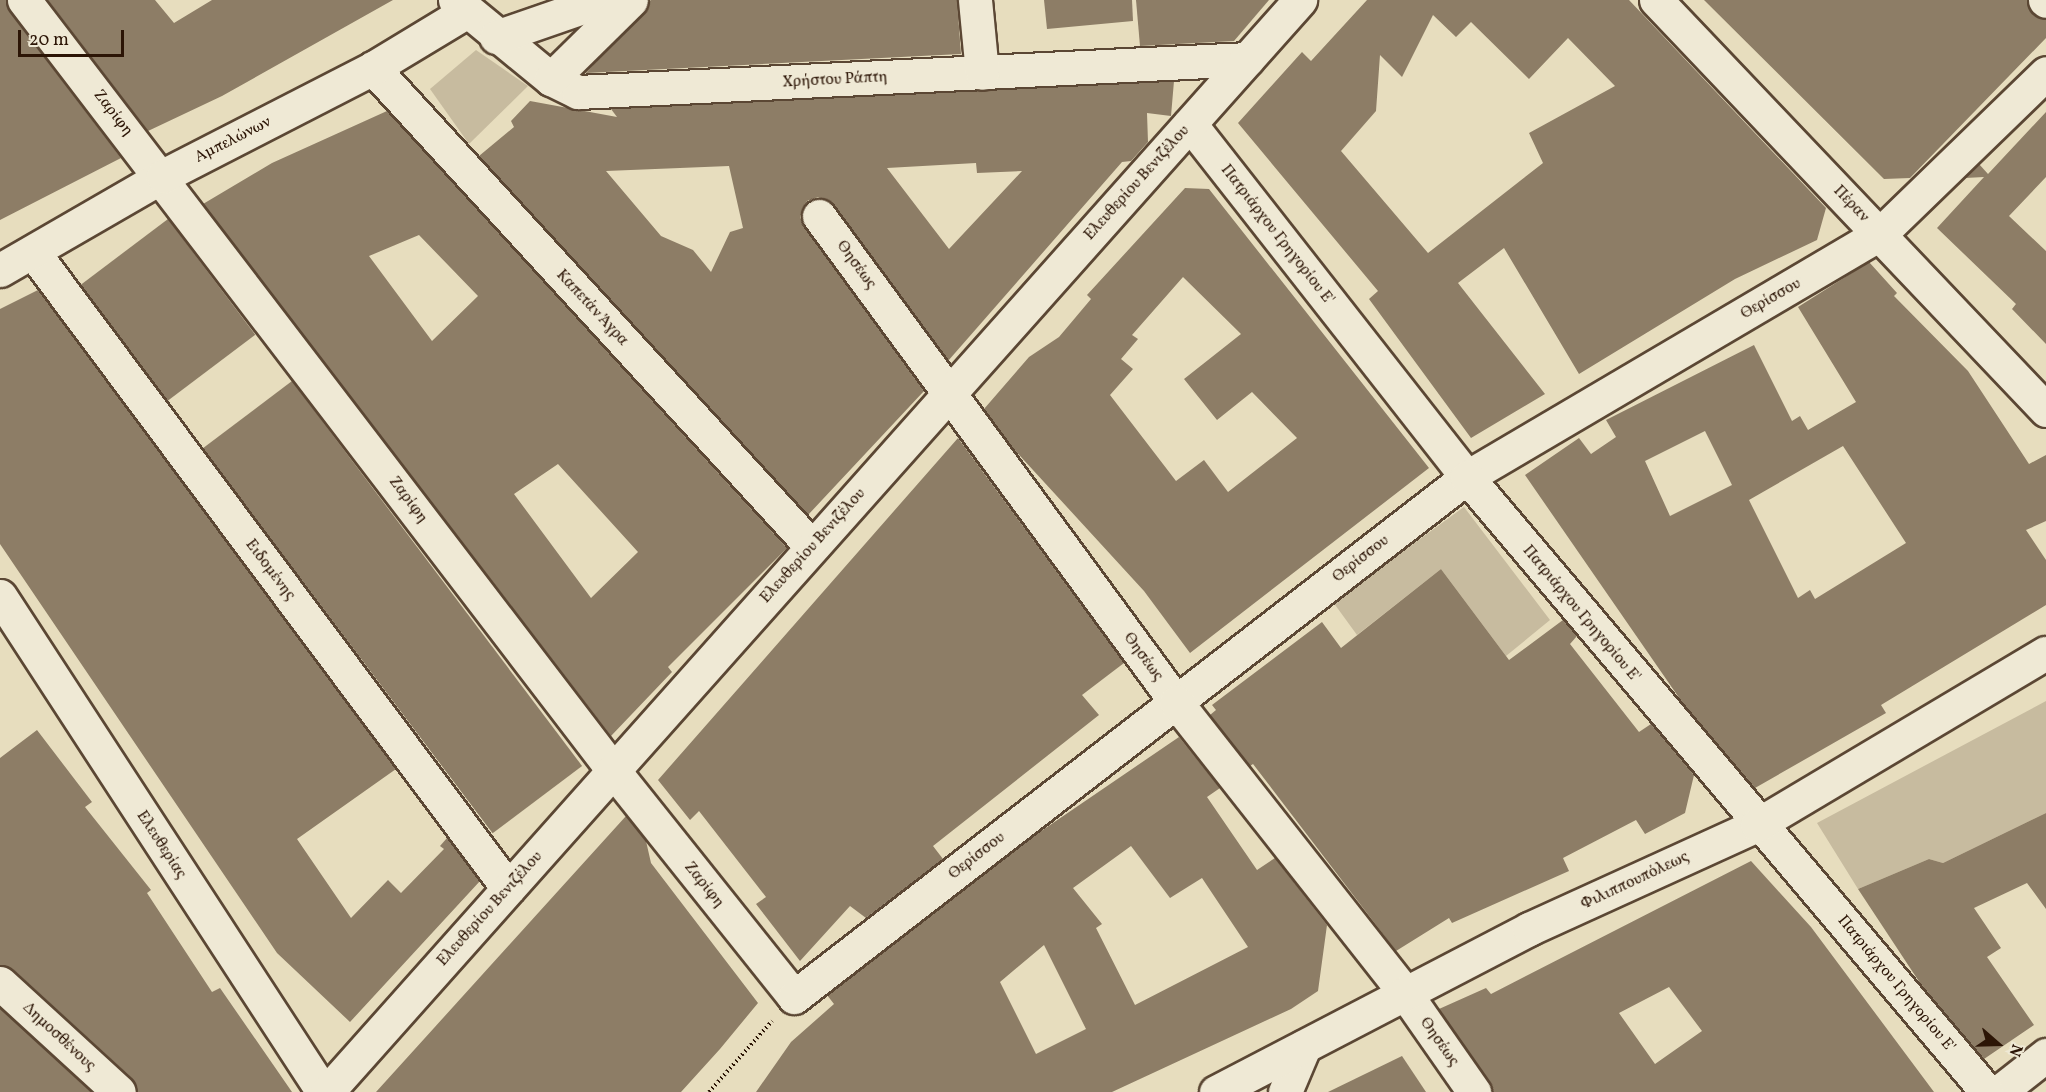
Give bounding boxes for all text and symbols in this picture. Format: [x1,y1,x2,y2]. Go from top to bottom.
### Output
scale bar [21,18,128,56]
text: 20 m [29,28,69,53]
street label: Χρήστου Ράπτη [782,68,888,92]
street label: Ζαρίφη [89,86,137,140]
street label: Αμπελώνων [192,113,274,167]
street label: Ελευθερίου Βενιζέλου [1080,122,1194,244]
street label: Πατριάρχου Γρηγορίου Ε' [1216,161,1338,309]
street label: Πέραν [1829,182,1873,226]
street label: Θησέως [832,237,880,293]
street label: Καπετάν Άγρα [552,266,632,350]
street label: Θερίσσου [1738,274,1804,324]
street label: Ζαρίφη [384,473,432,527]
street label: Ελευθερίου Βενιζέλου [756,485,870,607]
street label: Θερίσσου [1329,531,1393,587]
street label: Ειδομένης [241,536,299,604]
street label: Πατριάρχου Γρηγορίου Ε' [1518,542,1644,686]
street label: Θησέως [1119,629,1167,685]
street label: Ελευθερίας [132,807,190,883]
street label: Θερίσσου [945,828,1009,884]
street label: Ελευθερίου Βενιζέλου [433,848,547,970]
street label: Φιλιππουπόλεως [1578,848,1692,914]
street label: Ζαρίφη [680,858,728,912]
street label: Πατριάρχου Γρηγορίου Ε' [1833,912,1959,1056]
street label: Δημοσθένους [19,998,99,1076]
street label: Θησέως [1415,1014,1463,1070]
north arrow [1968,1014,2028,1074]
text: N [2003,1041,2027,1059]

